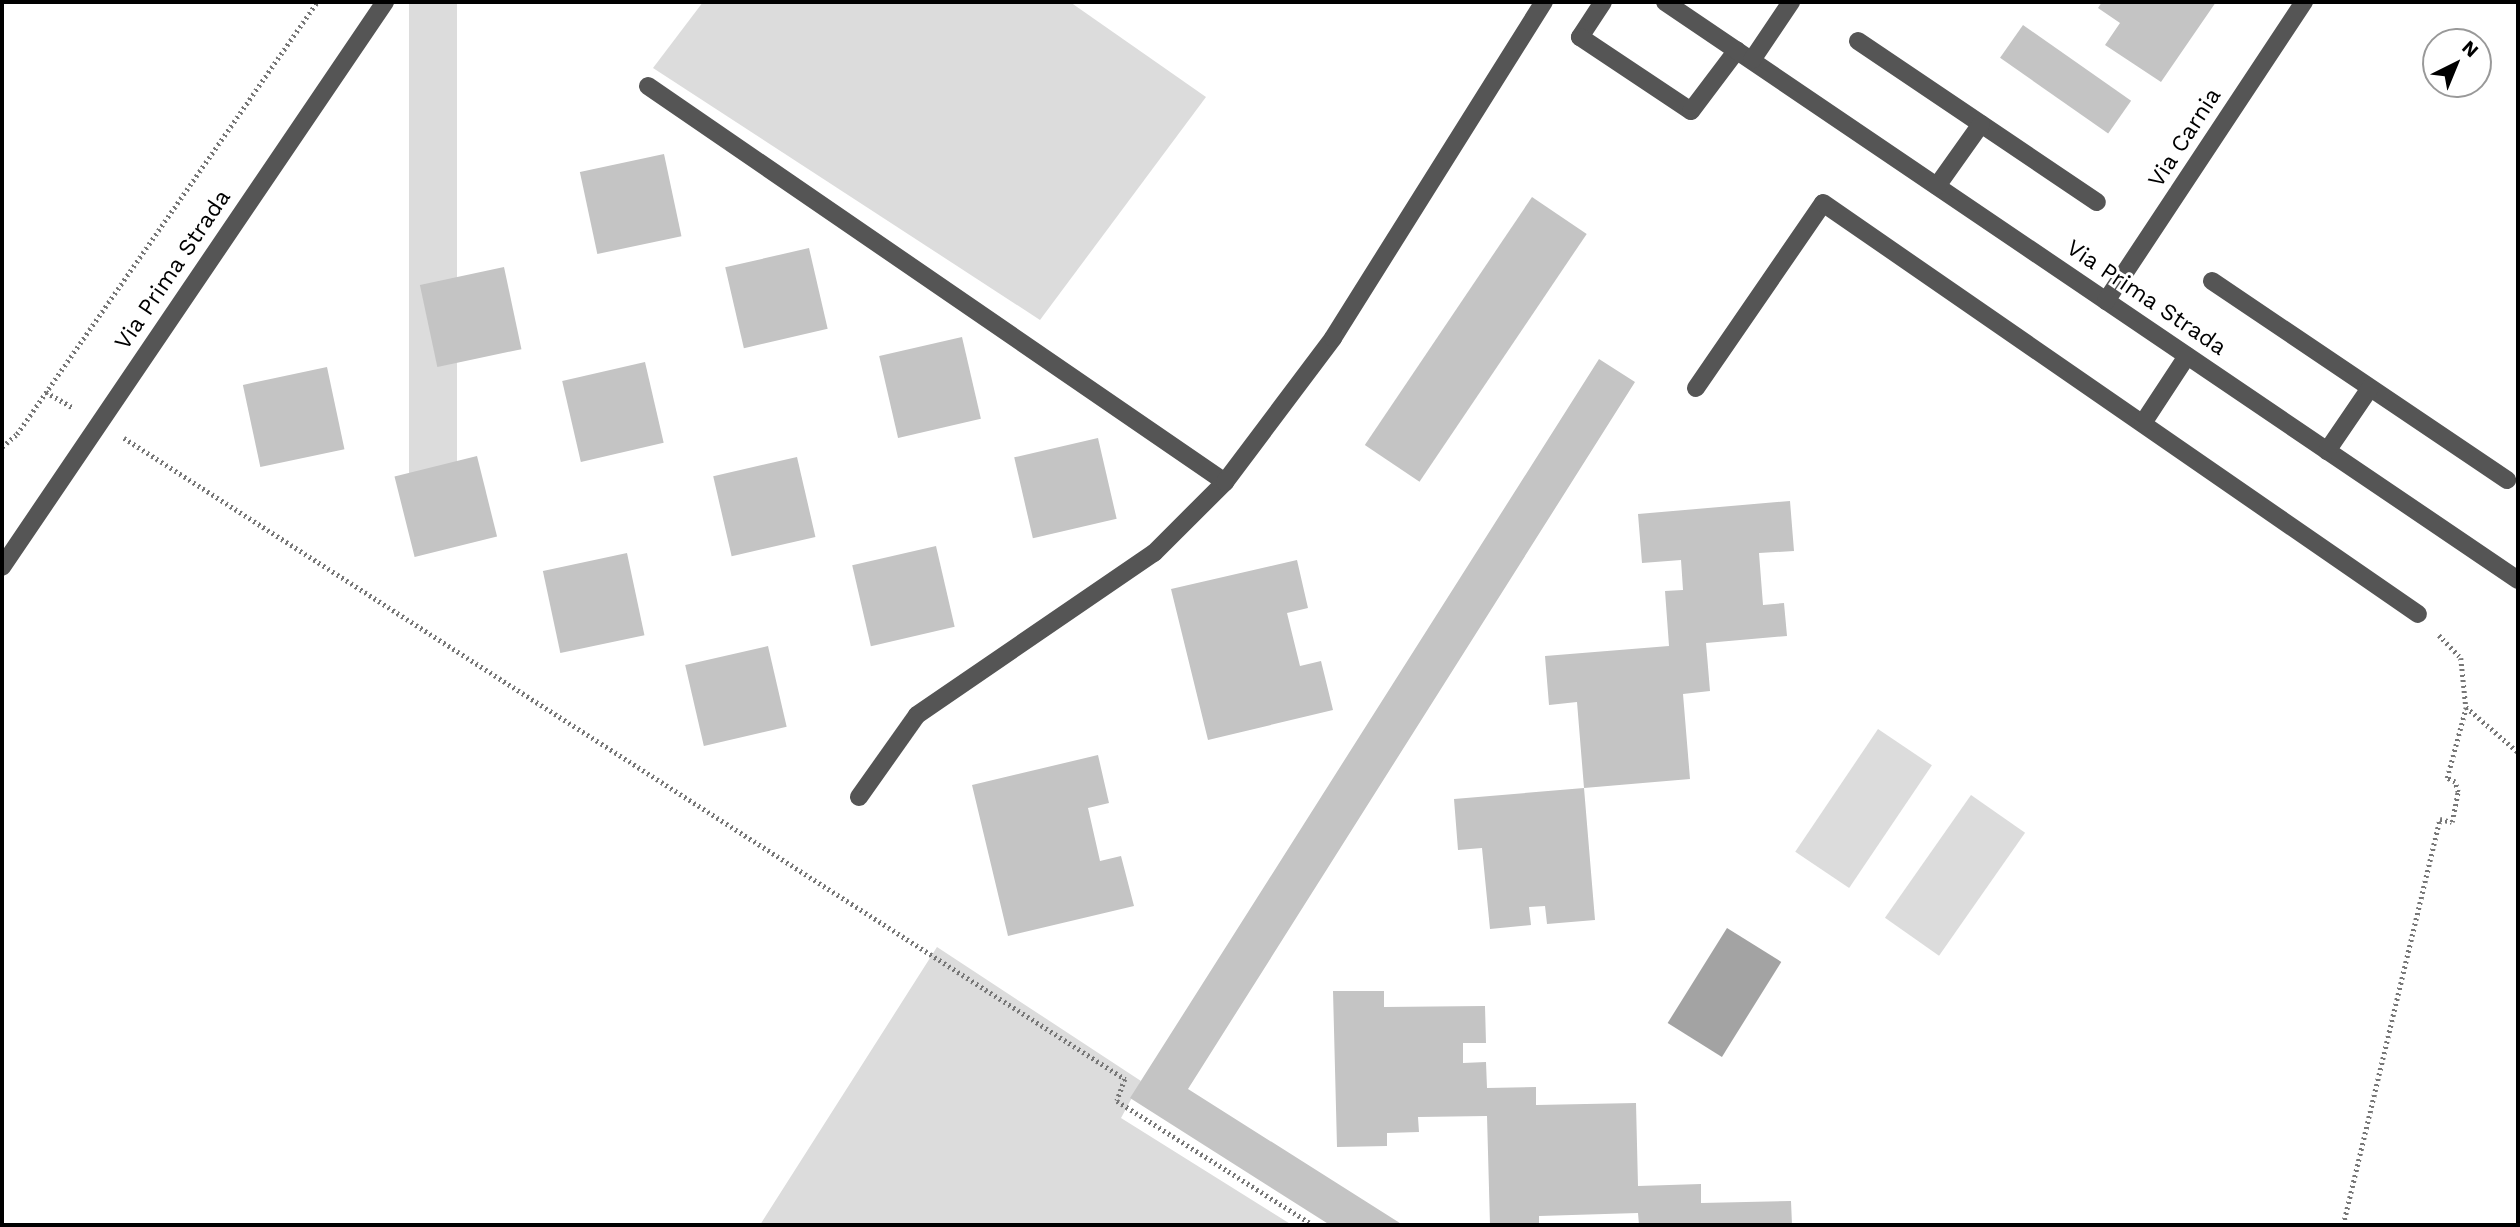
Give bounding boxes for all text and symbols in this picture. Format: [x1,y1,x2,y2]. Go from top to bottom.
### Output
north arrow [2422,28,2492,98]
text: N [2457,36,2483,62]
street label: Via Carnia [2143,83,2227,193]
street label: Via Prima Strada [109,184,237,356]
street label: Via Prima Strada [2060,234,2232,362]

